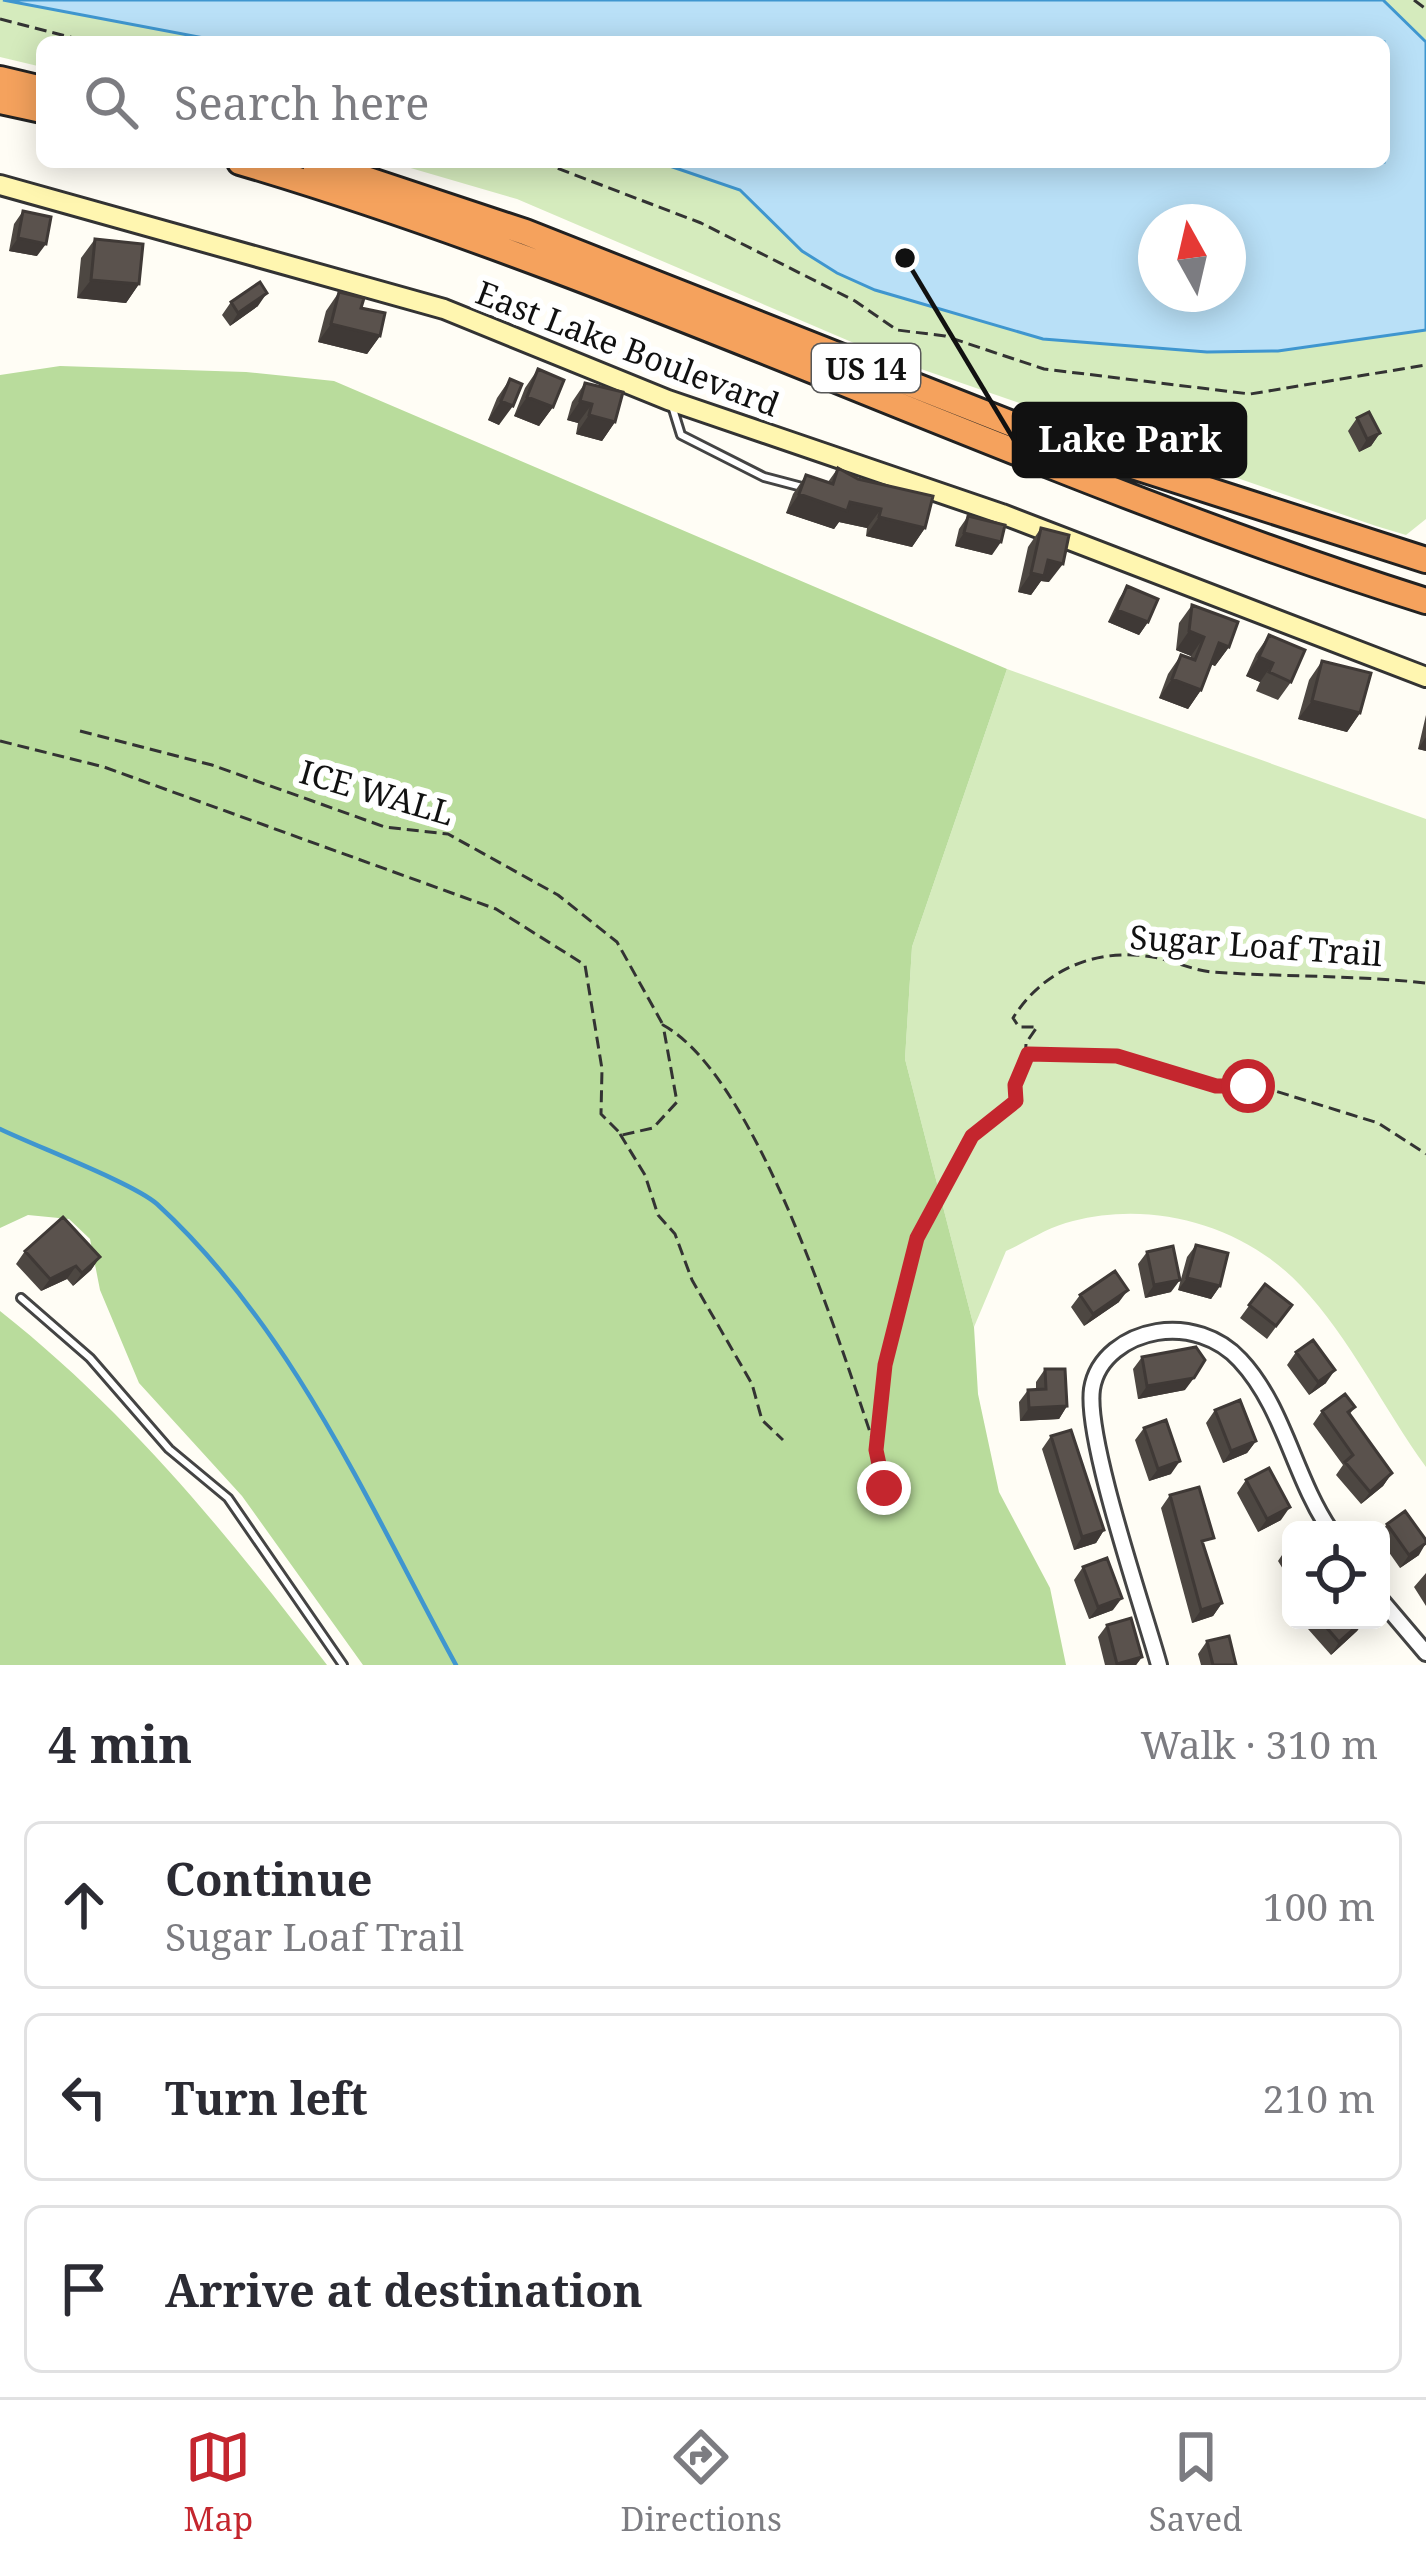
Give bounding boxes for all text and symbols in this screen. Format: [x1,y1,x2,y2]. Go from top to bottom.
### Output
search box [36,36,1390,168]
icon: search [78,69,144,135]
text: Search here [174,72,429,133]
north arrow [1138,204,1246,312]
street label: East Lake Boulevard [470,269,786,427]
road number: US 14 [812,344,920,392]
callout: Lake Park [1014,404,1245,476]
text: Lake Park [1038,414,1222,463]
street label: ICE WALL [295,749,459,835]
street label: Sugar Loaf Trail [1128,914,1384,976]
route start [1221,1059,1275,1113]
route end [857,1461,911,1515]
map controls [1282,1521,1390,1629]
button: locate [1282,1521,1390,1629]
text: 4 min [48,1708,192,1778]
text: Walk · 310 m [1141,1717,1378,1770]
text: Continue [165,1848,373,1909]
icon: ahead [51,1872,117,1938]
text: 100 m [1263,1879,1375,1932]
text: Sugar Loaf Trail [165,1909,464,1962]
icon: left [51,2064,117,2130]
text: Turn left [165,2067,368,2128]
text: 210 m [1263,2071,1375,2124]
icon: arrive [51,2256,117,2322]
text: Arrive at destination [165,2259,643,2320]
tab: Map [184,2424,253,2541]
tab: Directions [620,2424,782,2541]
tab: Saved [1149,2424,1242,2541]

